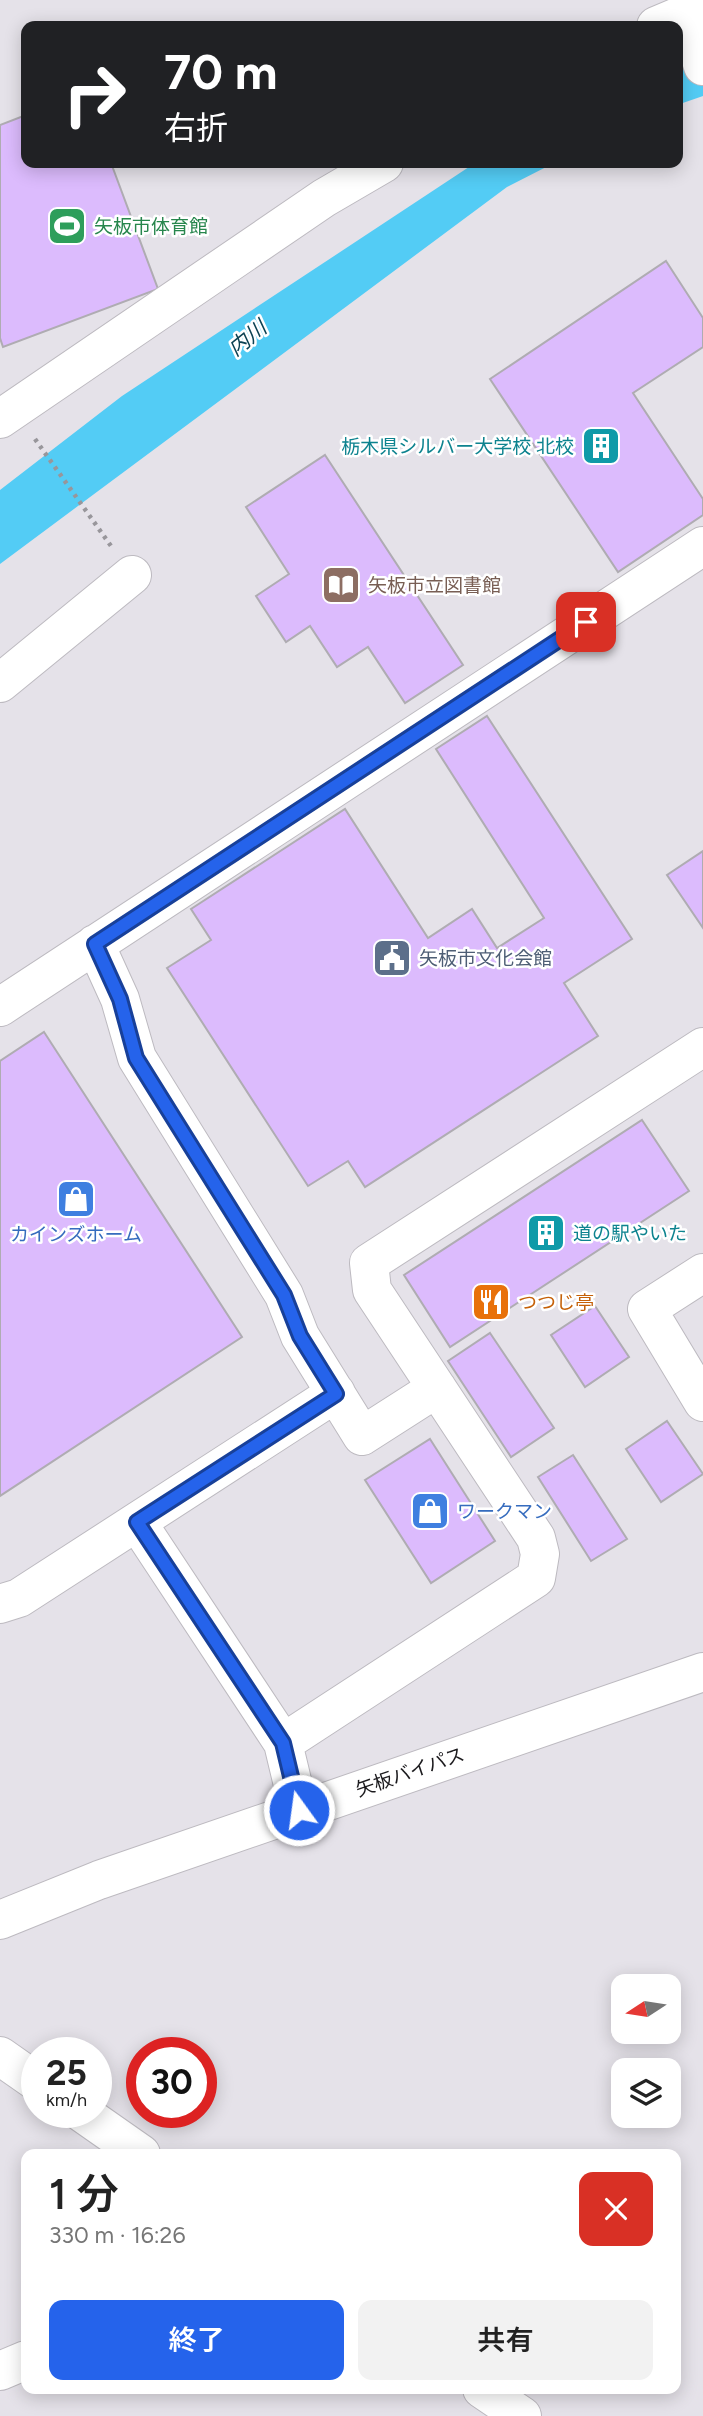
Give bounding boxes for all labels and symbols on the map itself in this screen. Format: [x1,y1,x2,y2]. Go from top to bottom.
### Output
sports icon: 矢板市体育館 [46,205,88,247]
place label: 矢板市体育館 [94,215,208,238]
water label: 内川 [223,314,273,361]
building icon: 栃木県シルバー大学校 北校 [580,425,622,467]
place label: 栃木県シルバー大学校 北校 [341,435,574,458]
library icon: 矢板市立図書館 [320,564,362,606]
place label: 矢板市立図書館 [368,574,501,597]
pin [556,592,616,652]
public building icon: 矢板市文化会館 [371,937,413,979]
place label: 矢板市文化会館 [419,947,552,970]
shop icon: カインズホーム [55,1178,97,1220]
building icon: 道の駅やいた [525,1212,567,1254]
place label: 道の駅やいた [573,1222,687,1245]
place label: カインズホーム [10,1223,142,1246]
restaurant icon: つつじ亭 [470,1281,512,1323]
place label: つつじ亭 [518,1291,594,1314]
shop icon: ワークマン [409,1490,451,1532]
place label: ワークマン [457,1500,552,1523]
street label: 矢板バイパス [353,1743,467,1801]
position arrow [262,1773,336,1847]
north arrow [611,1974,681,2044]
speed limit sign: 30 [126,2037,217,2128]

